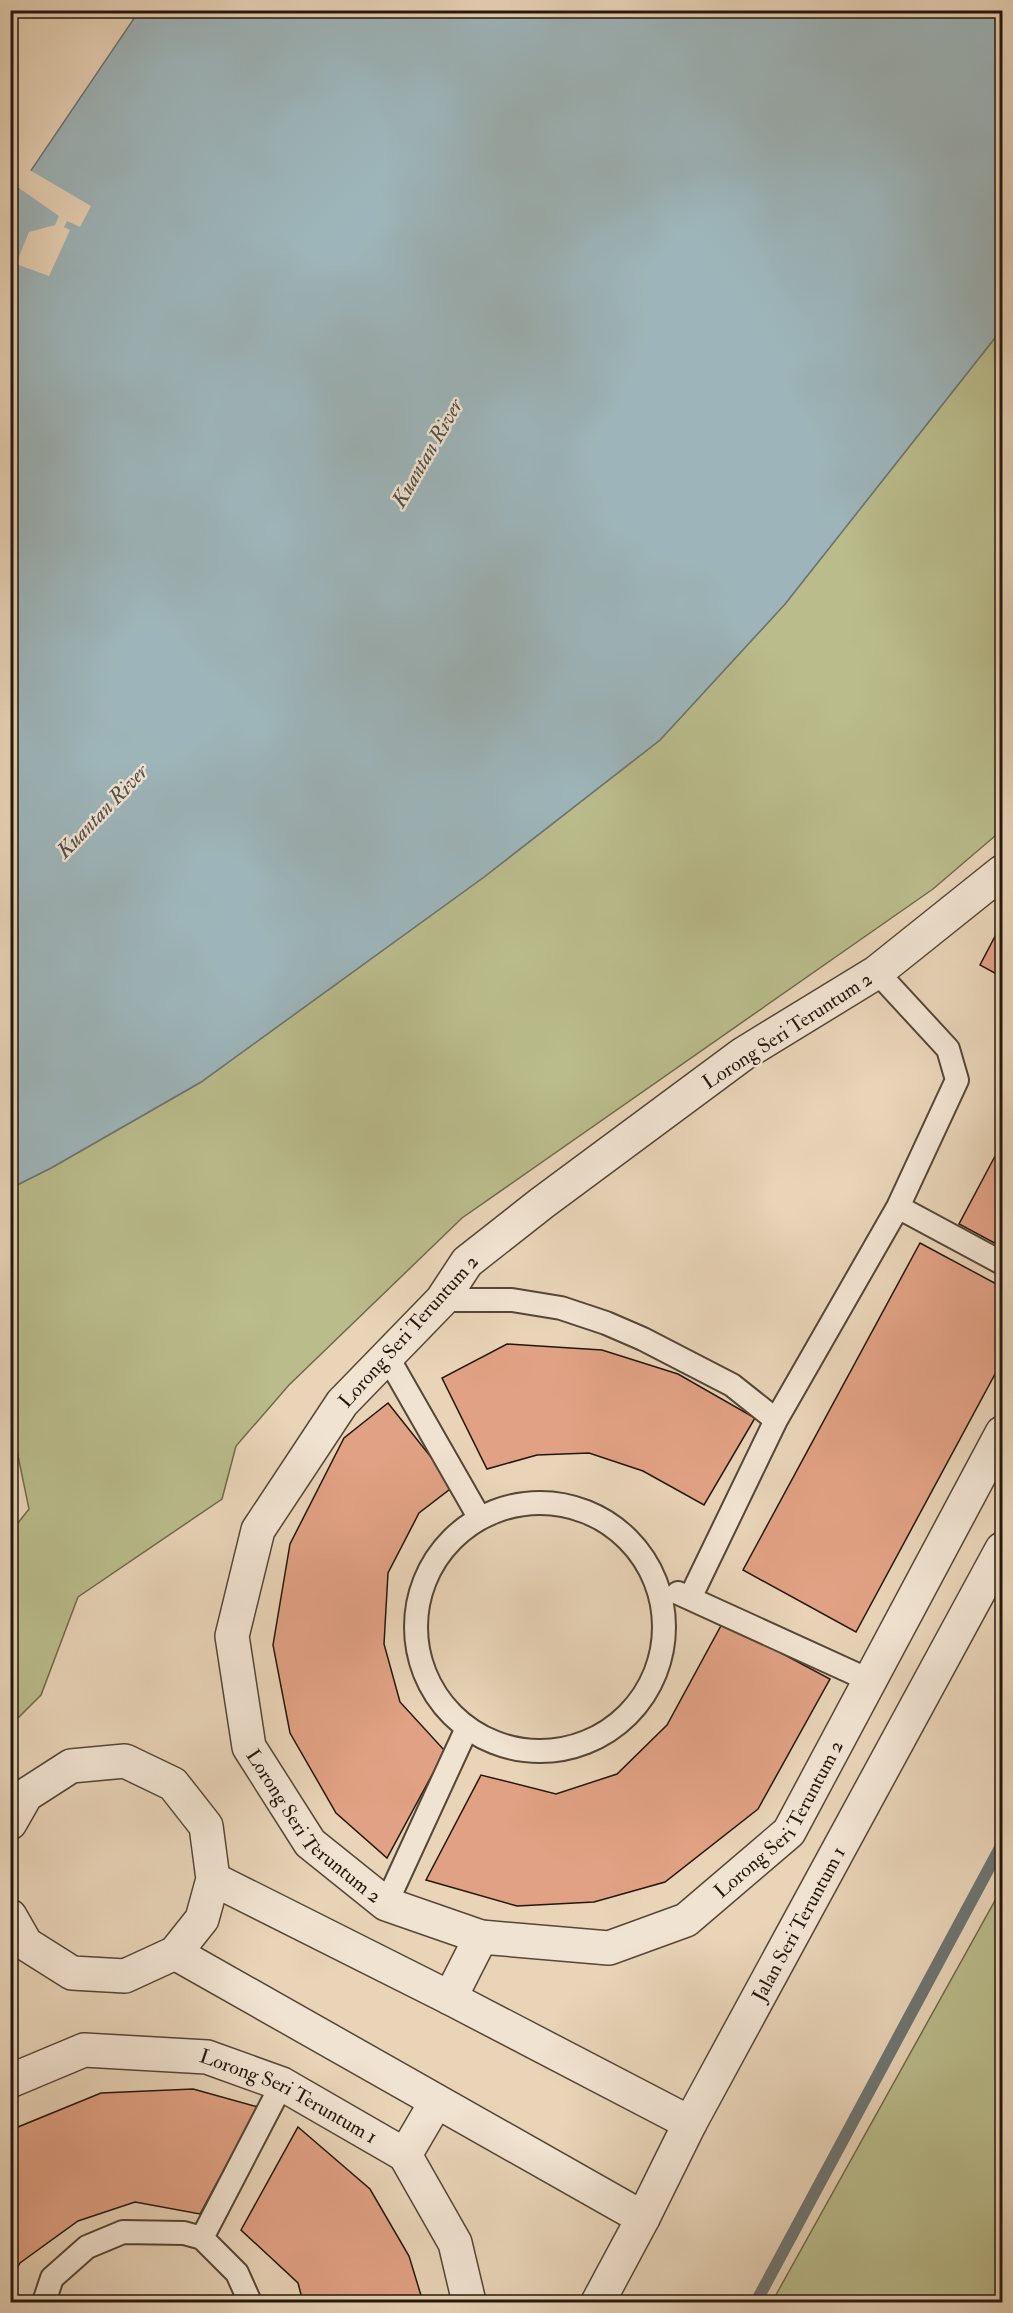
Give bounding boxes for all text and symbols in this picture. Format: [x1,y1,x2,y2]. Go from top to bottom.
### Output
water label: Kuantan River [385,393,470,513]
water label: Kuantan River [50,758,155,865]
street label: Lorong Seri Teruntum 2 [698,966,877,1095]
street label: Lorong Seri Teruntum 2 [333,1250,484,1413]
street label: Lorong Seri Teruntum 2 [709,1736,849,1904]
street label: Lorong Seri Teruntum 2 [241,1744,387,1909]
street label: Jalan Seri Teruntum 1 [746,1842,851,2007]
street label: Lorong Seri Teruntum 1 [196,2043,382,2149]

